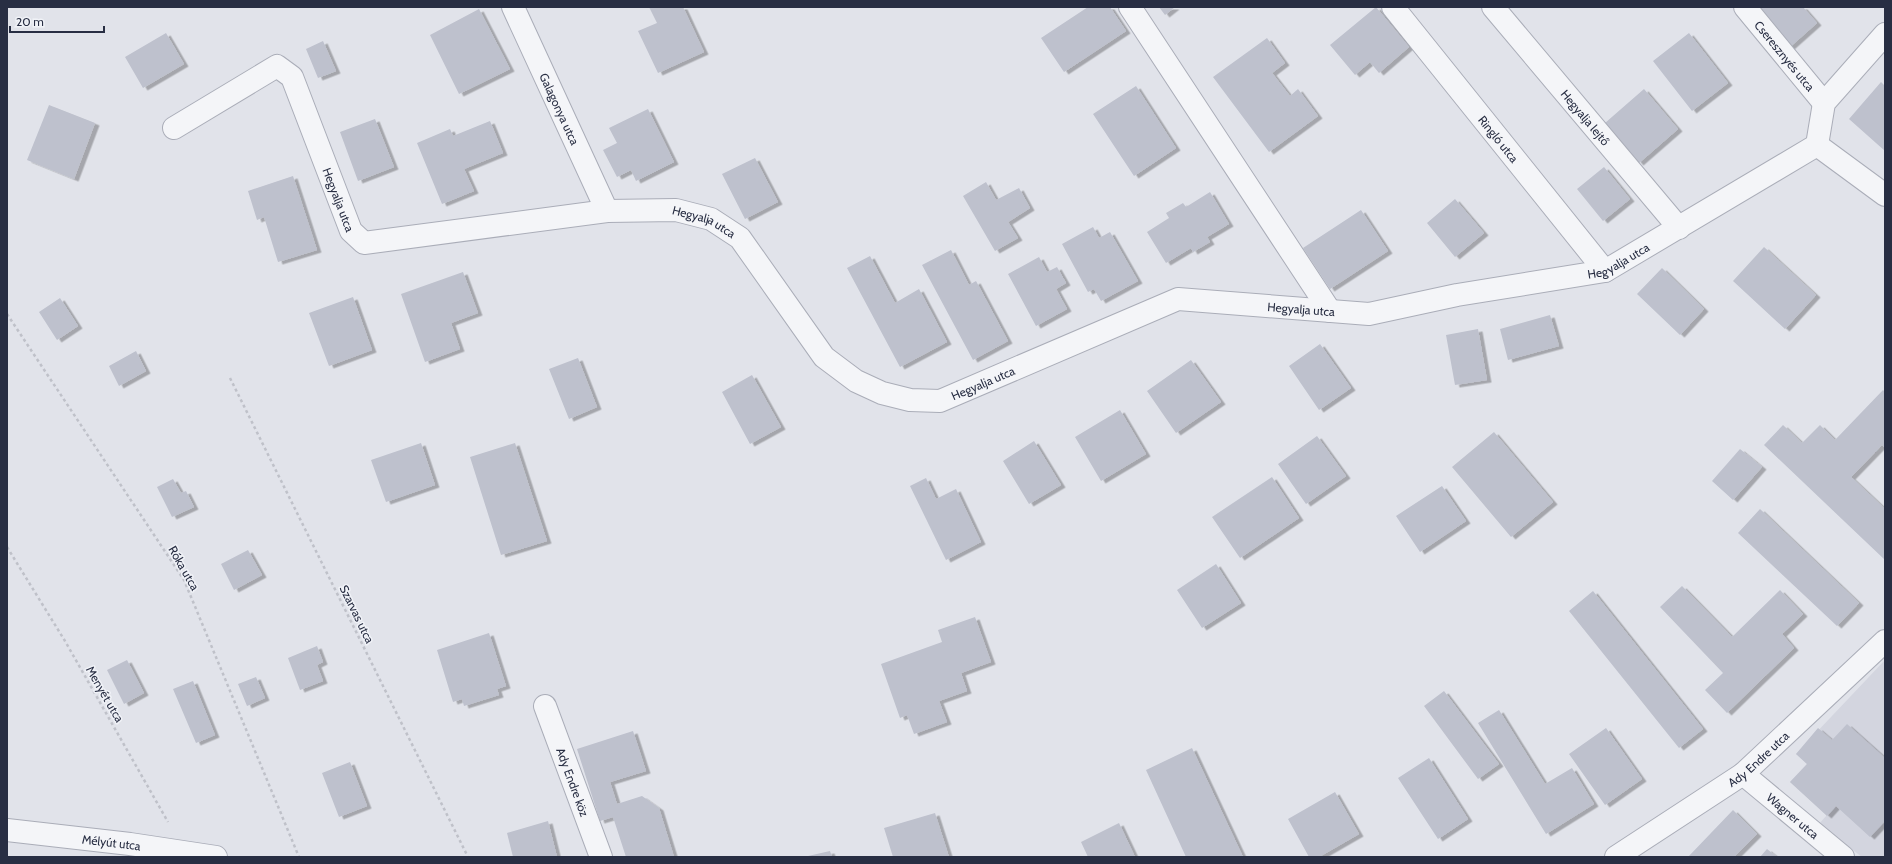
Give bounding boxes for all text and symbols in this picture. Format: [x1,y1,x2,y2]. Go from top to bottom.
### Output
scale bar [10,8,104,34]
text: 20 m [16,14,44,29]
street label: Cseresznyés utca [1752,17,1819,94]
street label: Galagonya utca [537,70,583,147]
street label: Hegyalja lejtő [1558,86,1614,148]
street label: Ringló utca [1475,112,1522,165]
street label: Hegyalja utca [320,165,358,234]
street label: Hegyalja utca [671,202,739,241]
street label: Hegyalja utca [1586,239,1652,281]
street label: Hegyalja utca [1267,299,1336,319]
street label: Hegyalja utca [949,362,1017,403]
street label: Róka utca [165,543,203,593]
street label: Szarvas utca [336,582,378,646]
street label: Menyét utca [83,663,127,725]
street label: Ady Endre utca [1725,728,1792,790]
street label: Ady Endre köz [554,745,593,819]
street label: Wagner utca [1764,789,1822,842]
street label: Mélyút utca [81,831,142,853]

